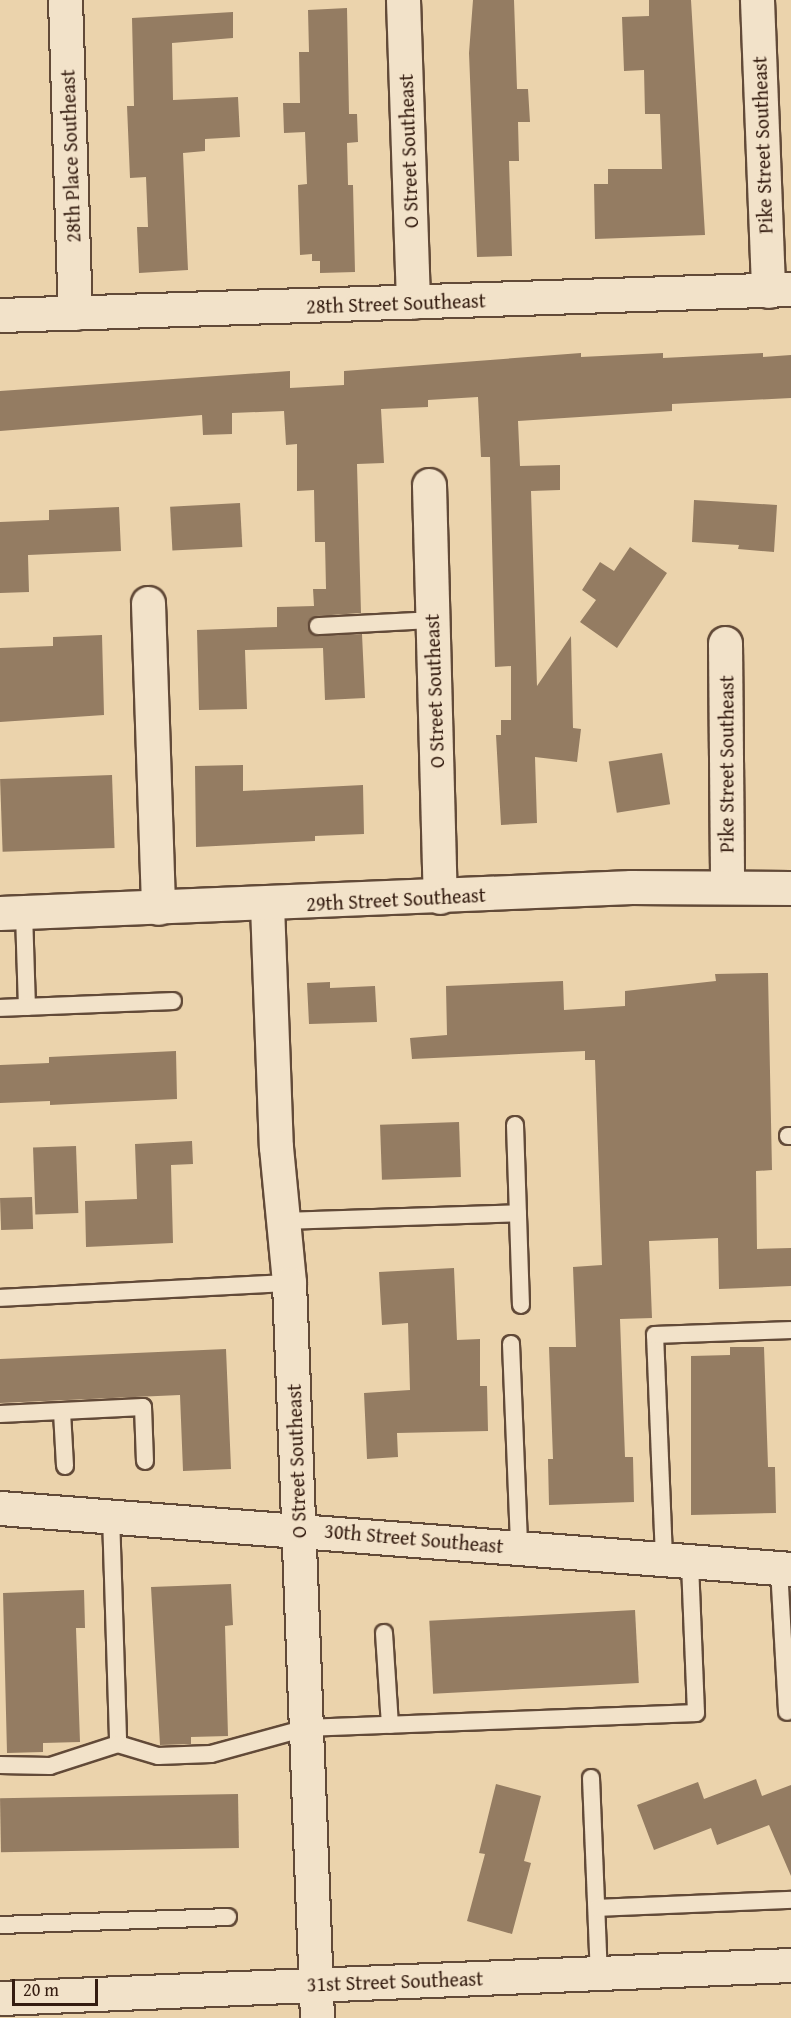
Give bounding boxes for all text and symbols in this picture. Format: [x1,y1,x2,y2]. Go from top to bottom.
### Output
street label: Pike Street Southeast [747,56,777,234]
street label: 28th Place Southeast [55,69,85,243]
street label: O Street Southeast [393,73,423,229]
street label: 28th Street Southeast [306,288,486,318]
street label: O Street Southeast [419,613,449,769]
street label: Pike Street Southeast [714,675,738,853]
street label: 29th Street Southeast [306,882,486,916]
street label: O Street Southeast [281,1383,311,1539]
street label: 30th Street Southeast [323,1518,505,1558]
street label: 31st Street Southeast [306,1966,484,1996]
scale bar [15,1967,100,2005]
text: 20 m [23,1976,59,2003]

